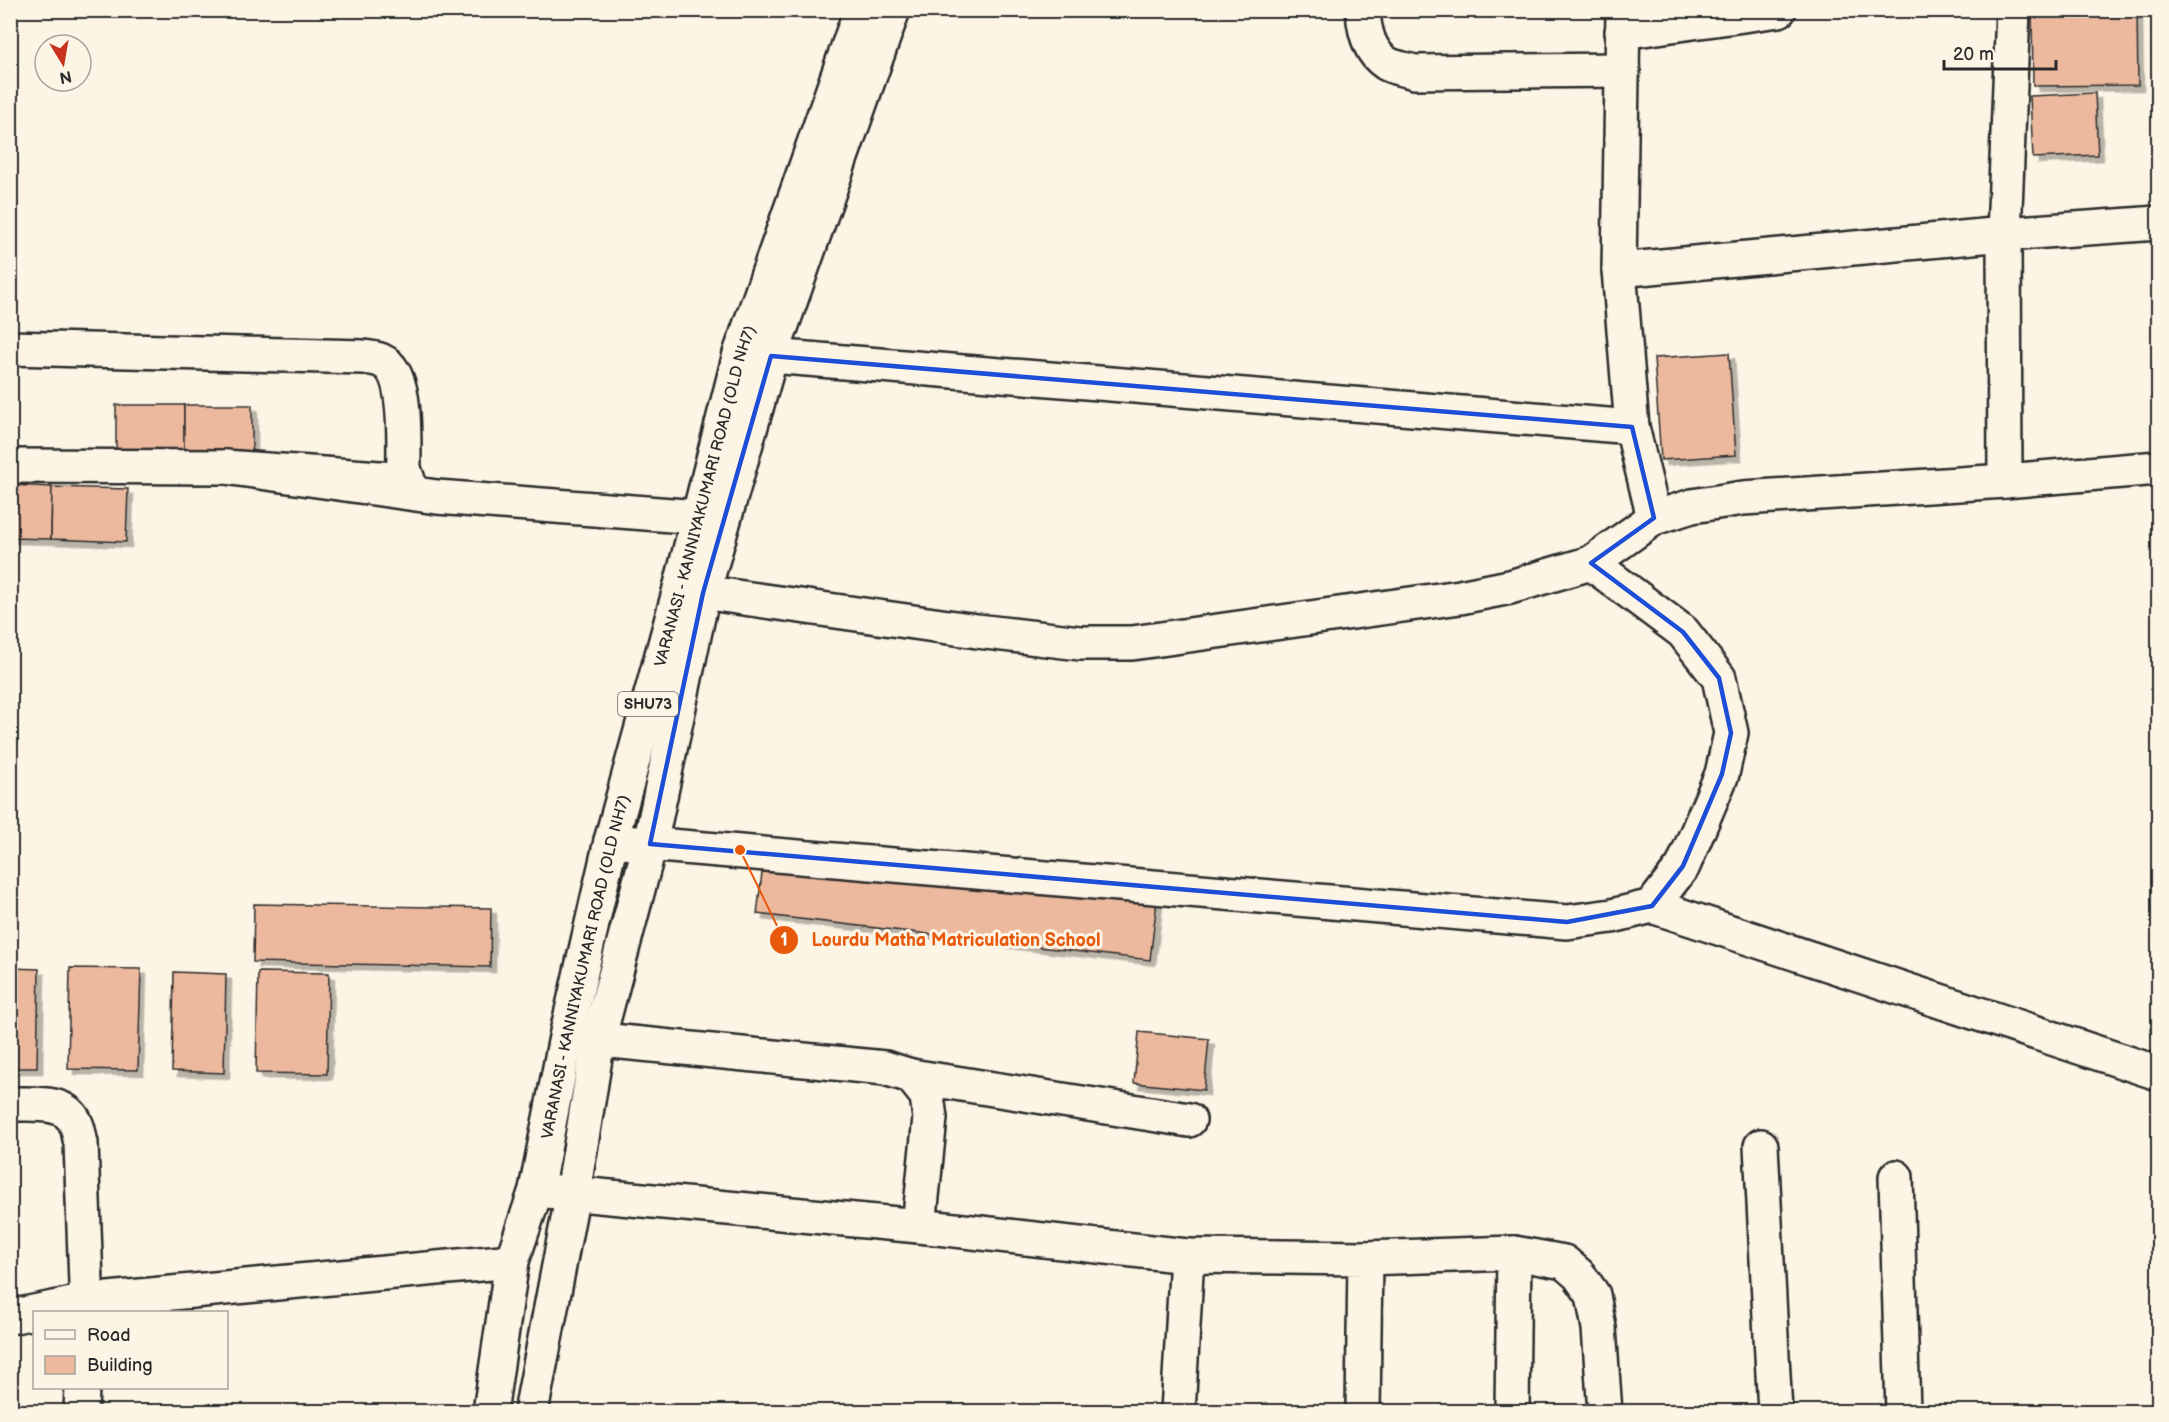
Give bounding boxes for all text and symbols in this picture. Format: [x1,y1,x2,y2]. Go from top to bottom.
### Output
north arrow [33,33,93,93]
scale bar [1944,33,2056,71]
text: 20 m [1953,44,1994,65]
text: N [58,66,73,87]
street label: VARANASI - KANNIYAKUMARI ROAD (OLD NH7) [651,323,760,669]
road number: SHU73 [618,692,678,716]
street label: VARANASI - KANNIYAKUMARI ROAD (OLD NH7) [538,793,634,1141]
callout: Lourdu Matha Matriculation School [769,922,1112,958]
text: 1 [780,930,788,951]
text: Lourdu Matha Matriculation School [811,930,1101,951]
legend [33,1311,228,1389]
text: Road [87,1325,131,1346]
text: Building [87,1355,153,1376]

